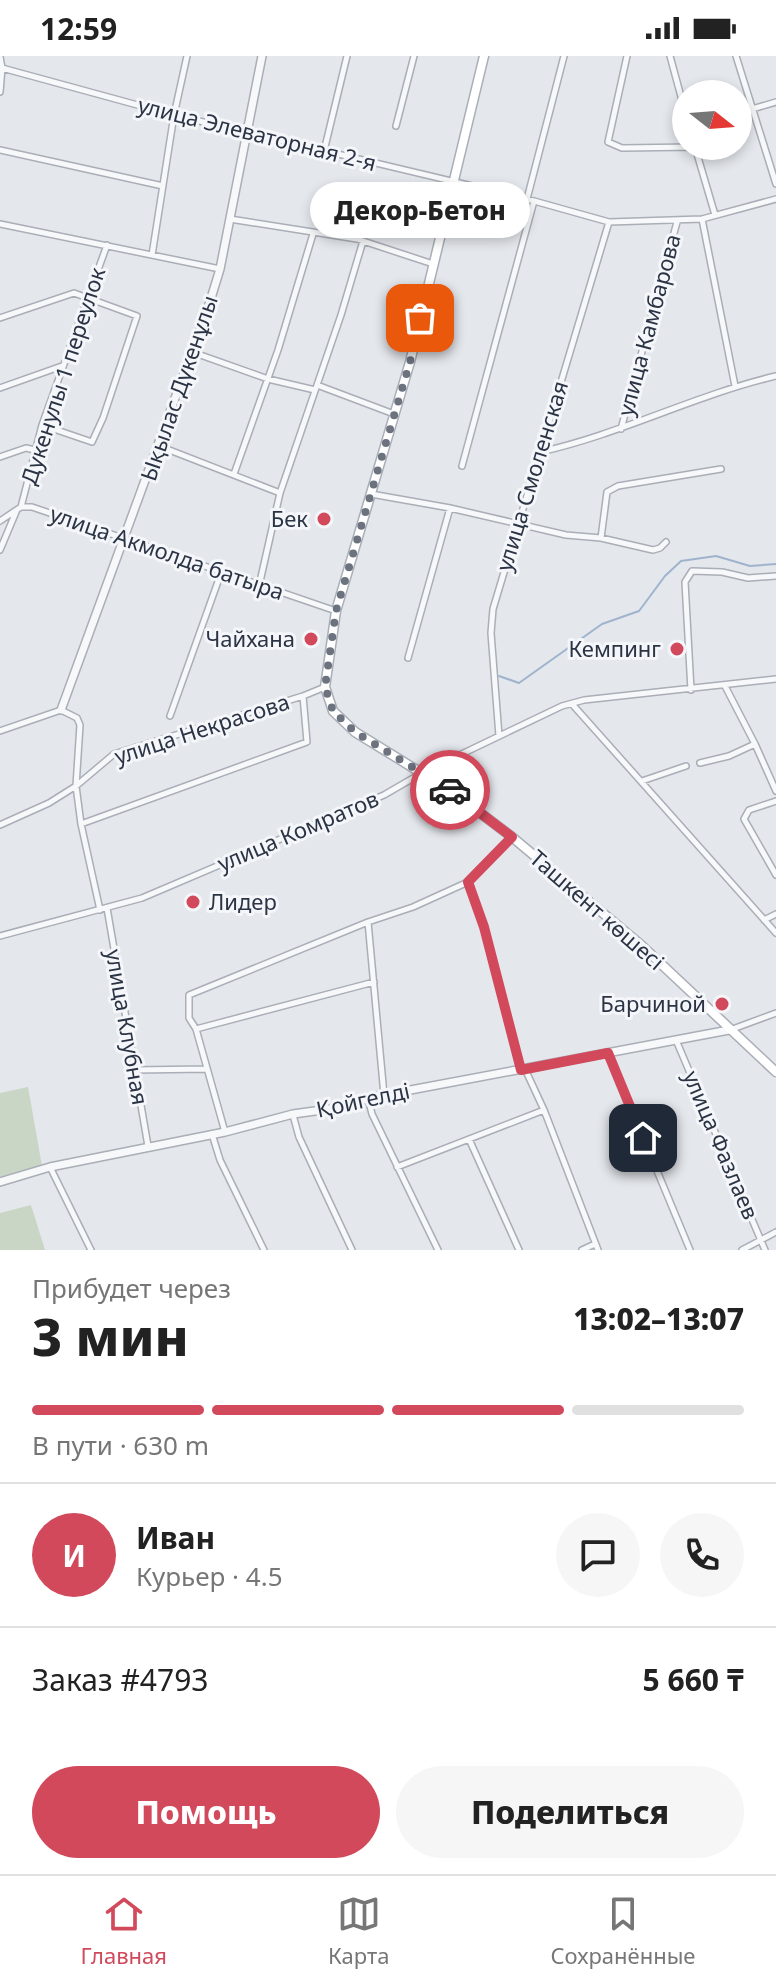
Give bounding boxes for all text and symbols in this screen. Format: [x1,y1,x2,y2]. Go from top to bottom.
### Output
text: 12:59 [40,8,117,49]
north arrow [672,80,752,160]
map controls [672,80,752,160]
street label: улица Элеваторная 2-я [135,89,380,177]
callout: Декор-Бетон [310,182,530,238]
text: Декор-Бетон [334,192,506,228]
street label: улица Камбарова [609,230,687,419]
street label: Дукенулы 1 переулок [13,263,111,488]
pin [386,284,454,352]
street label: Ықылас Дүкенұлы [132,291,224,484]
icon: bag [398,296,442,340]
street label: улица Смоленская [488,377,574,575]
street label: улица Акмолда батыра [46,498,288,606]
place label: Бек [271,503,308,533]
marker: Бек [315,510,333,528]
place label: Чайхана [206,623,295,653]
marker: Чайхана [302,630,320,648]
place label: Кемпинг [569,633,661,663]
marker: Кемпинг [668,640,686,658]
street label: улица Некрасова [110,686,293,770]
courier [410,750,490,830]
icon: car [428,768,472,812]
street label: улица Комратов [212,783,383,878]
street label: Ташкент көшесі [524,843,671,976]
place label: Лидер [209,886,277,916]
marker: Лидер [184,893,202,911]
street label: улица Клубная [100,947,156,1107]
place label: Барчиной [600,988,706,1018]
marker: Барчиной [713,995,731,1013]
street label: улица Фазлаев [677,1066,767,1224]
street label: Қойгелді [313,1074,412,1124]
pin [609,1104,677,1172]
icon: home [621,1116,665,1160]
text: Прибудет через [32,1270,231,1306]
text: 13:02–13:07 [573,1298,744,1339]
text: 3 мин [32,1300,189,1371]
text: В пути · 630 m [32,1427,209,1463]
button: chat [556,1513,640,1597]
button: phone [660,1513,744,1597]
text: Иван [136,1517,215,1558]
text: И [62,1535,86,1576]
text: Курьер · 4.5 [136,1558,283,1594]
text: Заказ #4793 [32,1659,208,1700]
text: 5 660 ₸ [643,1659,744,1700]
button: Помощь [32,1766,380,1858]
button: Поделиться [396,1766,744,1858]
tab: Главная [81,1892,167,1970]
tab: Карта [328,1892,389,1970]
tab: Сохранённые [550,1892,695,1970]

